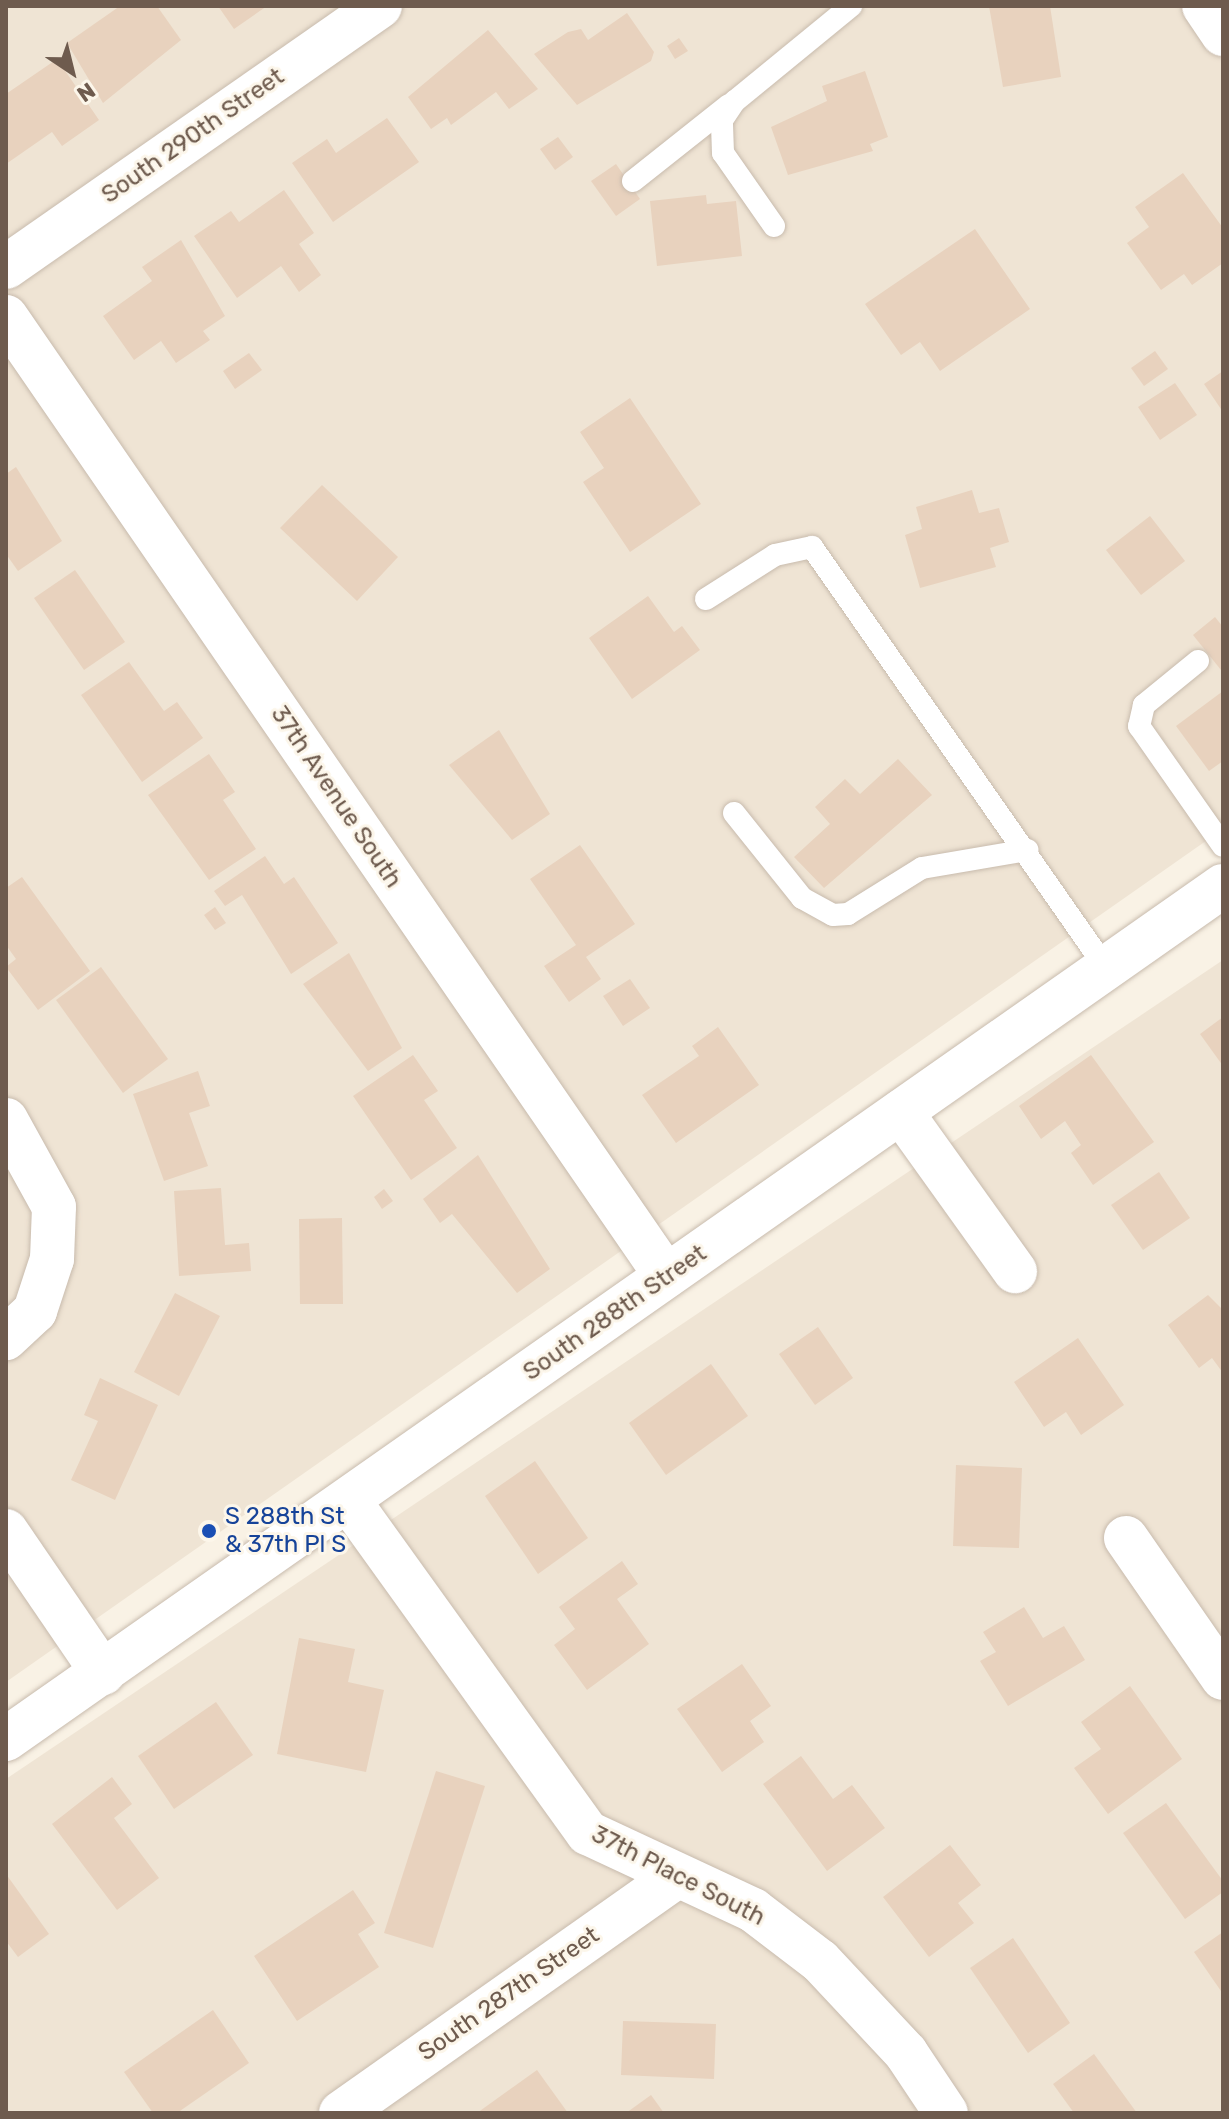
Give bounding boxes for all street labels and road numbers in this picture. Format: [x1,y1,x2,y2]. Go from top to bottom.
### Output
street label: South 290th Street [96,62,290,210]
street label: 37th Avenue South [264,700,408,894]
street label: South 288th Street [518,1239,712,1387]
street label: 37th Place South [586,1820,770,1932]
street label: South 287th Street [413,1921,605,2067]

